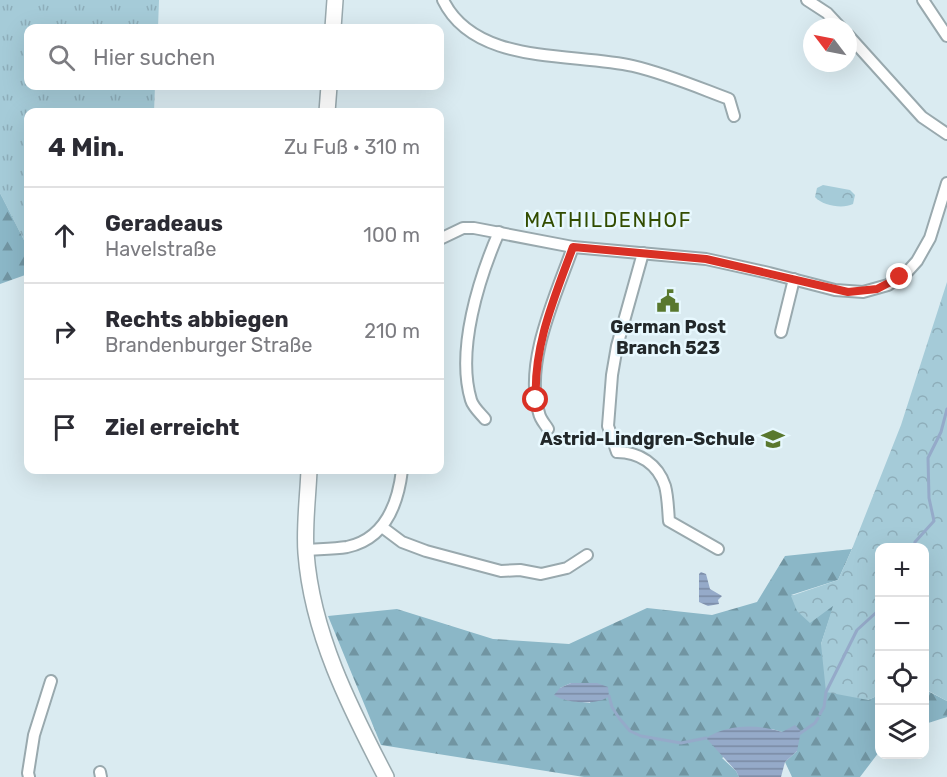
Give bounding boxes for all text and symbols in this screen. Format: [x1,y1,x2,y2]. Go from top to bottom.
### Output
north arrow [803,18,857,72]
search box [24,24,444,90]
icon: search [45,41,78,74]
text: Hier suchen [93,44,215,71]
text: 4 Min. [48,132,124,163]
text: Zu Fuß · 310 m [284,135,420,159]
district label: MATHILDENHOF [524,208,692,232]
text: Geradeaus [105,210,223,237]
icon: ahead [48,219,81,252]
text: 100 m [363,223,420,247]
text: Havelstraße [105,237,216,261]
route end [886,263,912,289]
public building icon: German Post Branch 523 [655,288,681,314]
text: Rechts abbiegen [105,306,289,333]
icon: right [48,315,81,348]
place label: German Post Branch 523 [610,316,726,359]
text: 210 m [364,319,420,343]
text: Brandenburger Straße [105,333,312,357]
route start [522,386,548,412]
icon: arrive [48,411,81,444]
text: Ziel erreicht [105,414,239,441]
school or university icon: Astrid-Lindgren-Schule [760,426,786,452]
place label: Astrid-Lindgren-Schule [540,428,755,450]
map controls [875,543,929,759]
button: + [875,543,929,597]
button: − [875,597,929,651]
button: locate [875,651,929,705]
button: layers [875,705,929,759]

